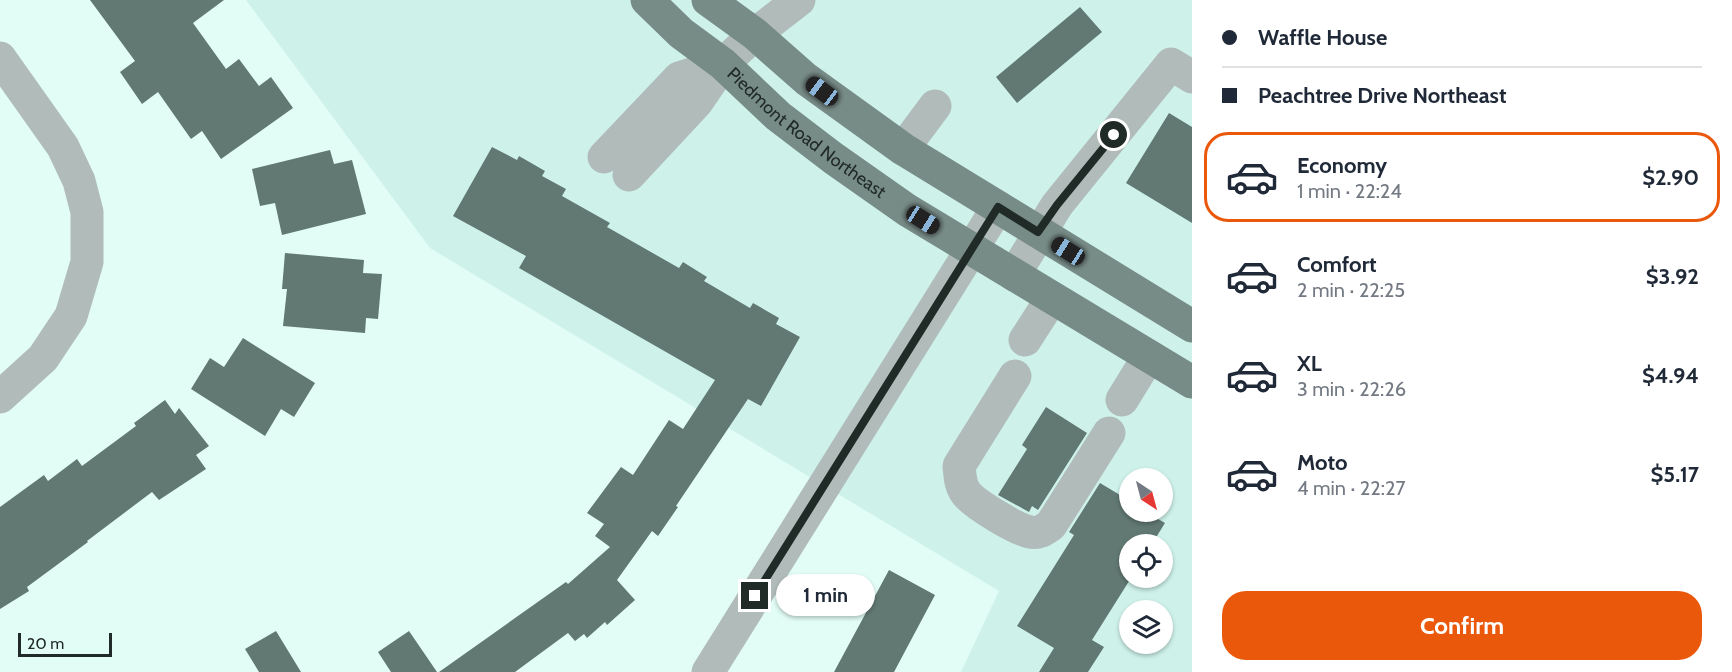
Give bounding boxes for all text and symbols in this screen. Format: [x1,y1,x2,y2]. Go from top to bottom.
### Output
text: Waffle House [1258,24,1387,51]
street label: Piedmont Road Northeast [723,63,890,203]
car [802,73,842,109]
text: Peachtree Drive Northeast [1258,82,1506,109]
route start [1100,121,1127,148]
icon: car [1225,150,1279,204]
text: Economy [1297,152,1387,179]
text: $2.90 [1642,164,1699,191]
text: 1 min · 22:24 [1297,179,1402,203]
car [903,203,943,237]
car [1048,234,1088,268]
icon: car [1225,249,1279,303]
text: Comfort [1297,251,1376,278]
text: $3.92 [1646,263,1699,290]
text: 2 min · 22:25 [1297,278,1405,302]
icon: car [1225,348,1279,402]
text: XL [1297,350,1322,377]
text: $4.94 [1642,362,1699,389]
text: 3 min · 22:26 [1297,377,1406,401]
icon: car [1225,447,1279,501]
text: Moto [1297,449,1348,476]
text: $5.17 [1651,461,1699,488]
north arrow [1119,468,1173,522]
map controls [1119,468,1173,654]
text: 4 min · 22:27 [1297,476,1405,500]
button: locate [1119,534,1173,588]
callout: 1 min [776,575,875,617]
route end [741,582,768,609]
text: 1 min [803,583,848,607]
button: Confirm [1222,591,1702,660]
button: layers [1119,600,1173,654]
scale bar [18,630,112,658]
text: 20 m [27,634,64,653]

